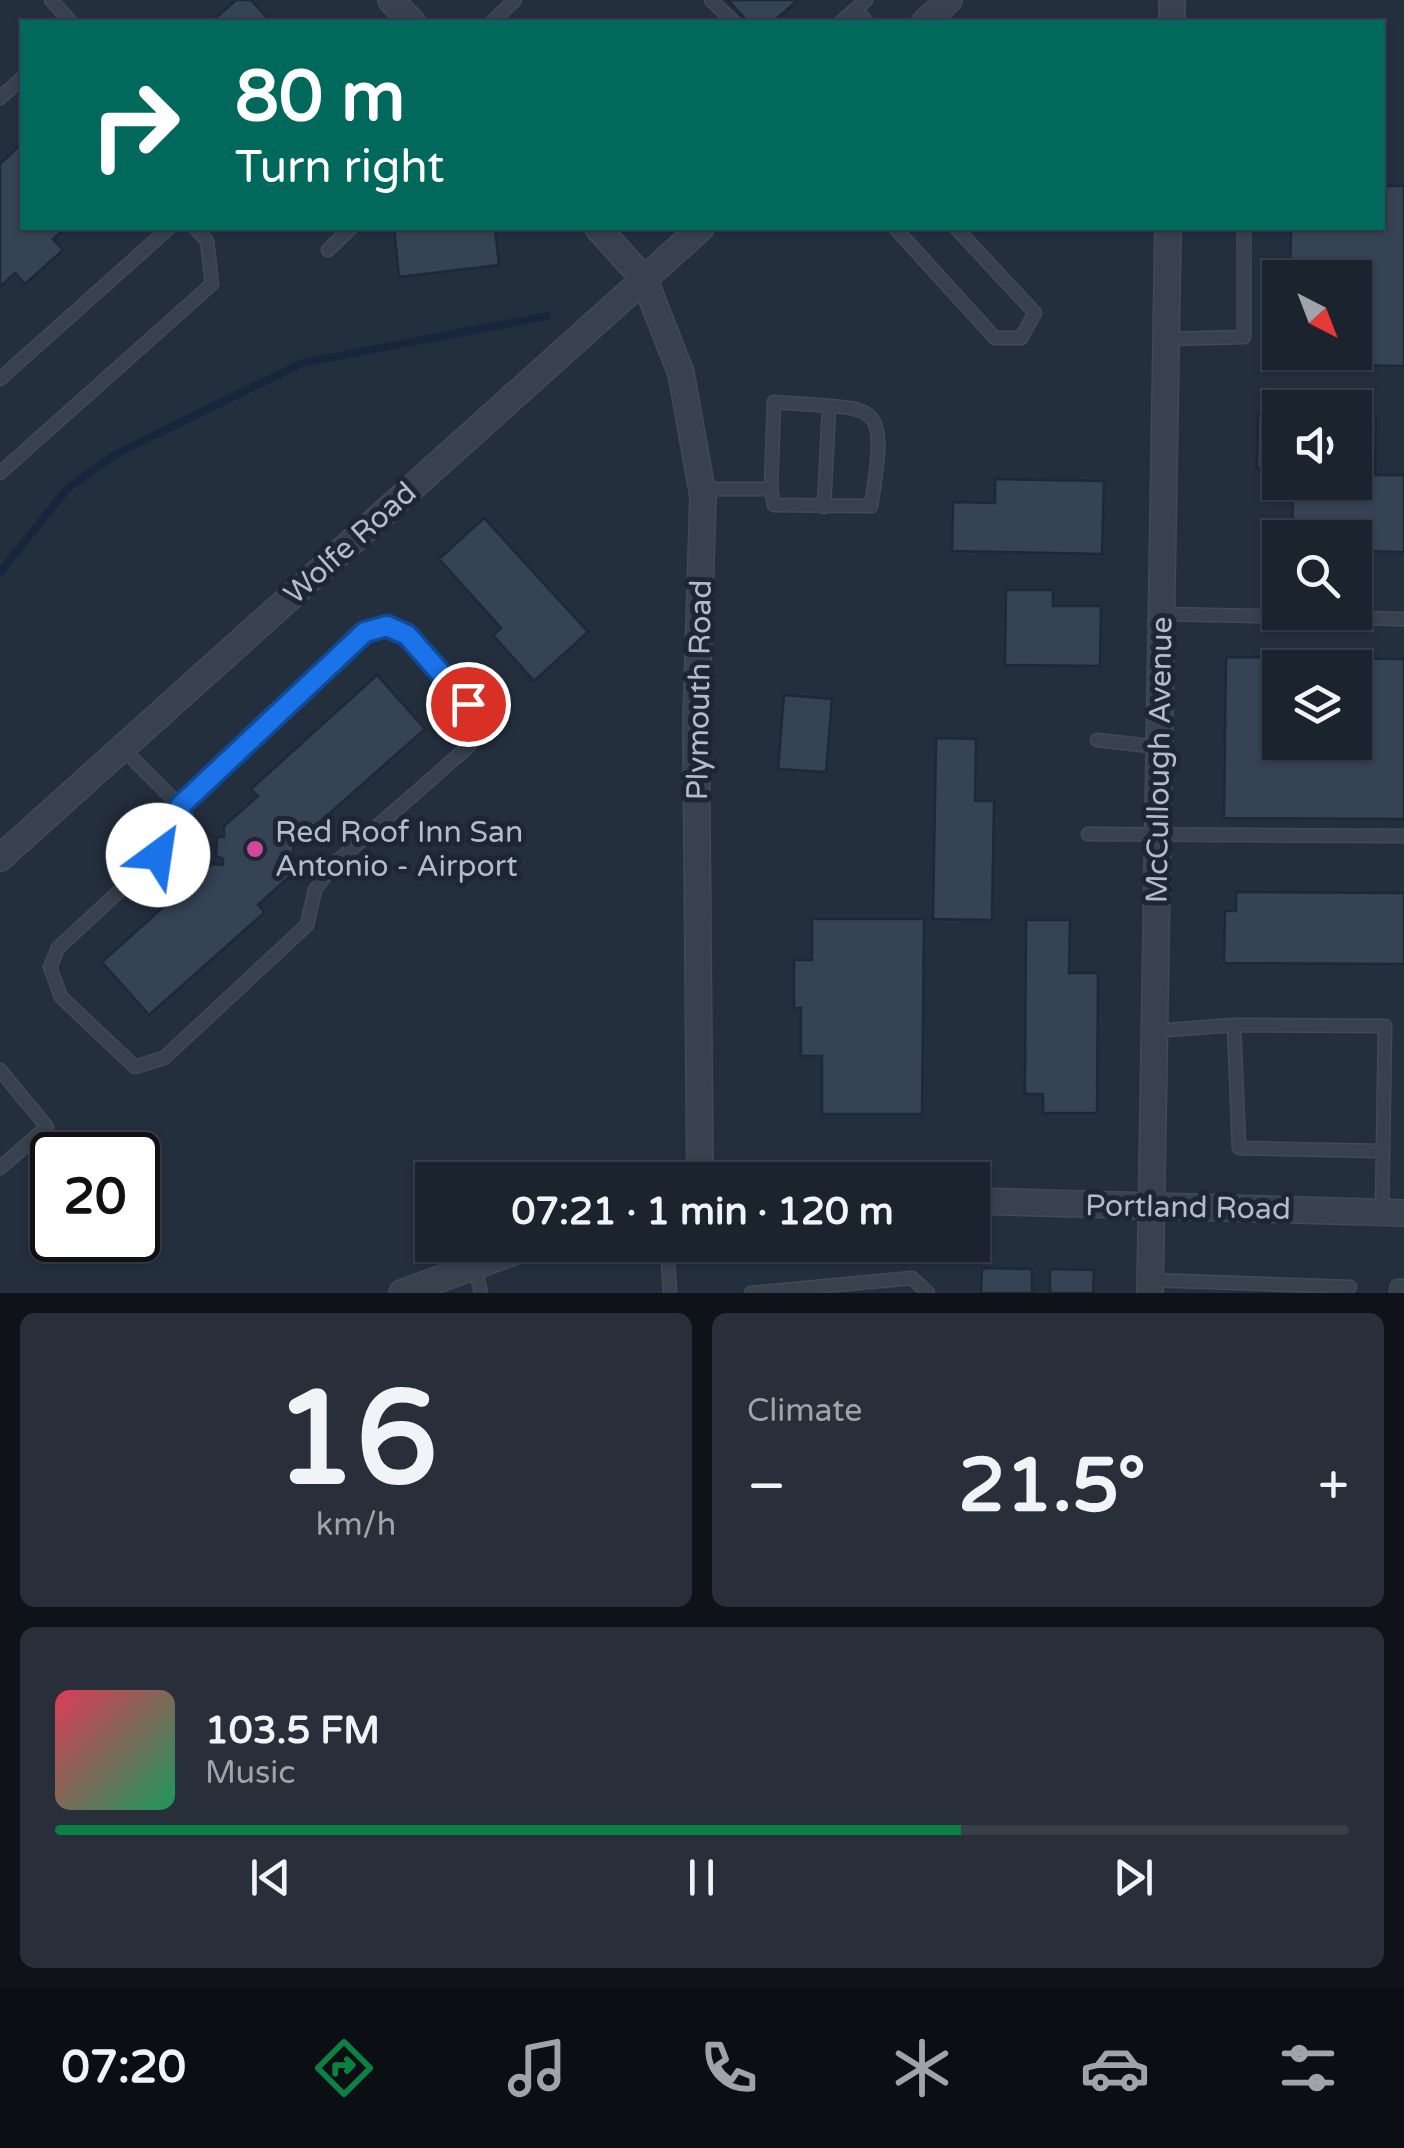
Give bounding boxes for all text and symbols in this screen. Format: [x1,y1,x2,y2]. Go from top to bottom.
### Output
text: 80 m [235,56,405,140]
icon: right [70,60,200,190]
text: Turn right [235,141,444,195]
north arrow [1262,260,1372,370]
map controls [1262,260,1372,760]
button: sound [1262,390,1372,500]
street label: Wolfe Road [276,474,424,612]
button: search [1262,520,1372,630]
street label: Plymouth Road [679,579,720,801]
street label: McCullough Avenue [1138,616,1181,904]
button: layers [1262,650,1372,760]
pin [426,662,511,747]
icon: arrive [441,677,496,732]
position arrow [106,803,210,907]
place label: Red Roof Inn San Antonio - Airport [275,814,523,885]
marker: Red Roof Inn San Antonio - Airport [244,838,266,860]
speed limit sign: 20 [30,1132,160,1262]
street label: Portland Road [1085,1187,1291,1228]
text: 07:21 · 1 min · 120 m [511,1189,894,1235]
text: 16 [274,1363,438,1519]
text: Climate [747,1392,862,1430]
text: 21.5° [958,1441,1146,1531]
text: − [747,1454,786,1520]
text: + [1318,1454,1349,1520]
text: km/h [316,1506,396,1544]
text: 103.5 FM [205,1708,380,1754]
text: Music [205,1754,295,1792]
icon: previous [243,1850,298,1905]
icon: pause [674,1850,729,1905]
icon: next [1106,1850,1161,1905]
icon: directions [309,2033,379,2103]
icon: music [502,2033,572,2103]
icon: phone [694,2033,764,2103]
icon: climate [887,2033,957,2103]
icon: car [1080,2033,1150,2103]
icon: filters [1273,2033,1343,2103]
text: 07:20 [61,2041,186,2095]

